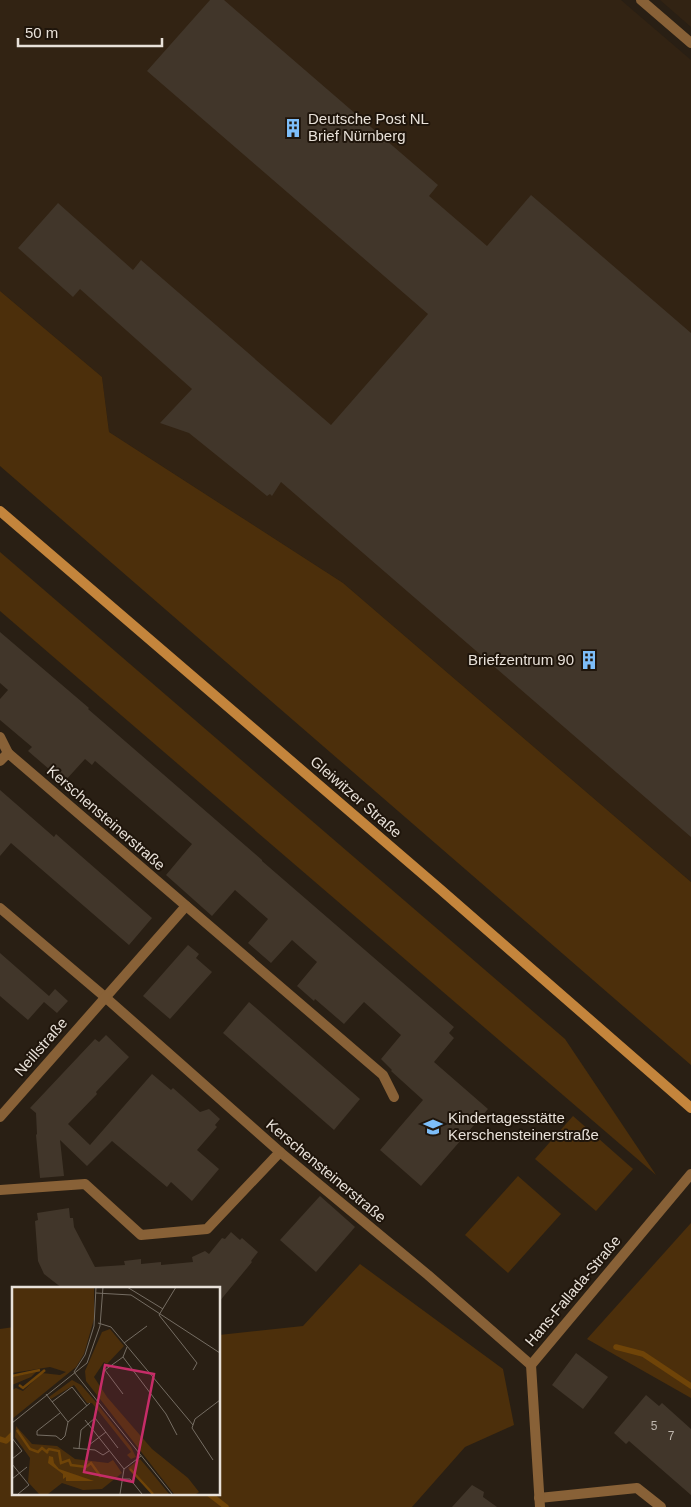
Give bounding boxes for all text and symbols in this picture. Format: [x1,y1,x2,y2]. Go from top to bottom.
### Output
scale bar [18,15,161,47]
text: 50 m [25,24,58,41]
place label: Deutsche Post NL Brief Nürnberg [308,110,429,144]
building icon: Deutsche Post NL Brief Nürnberg [282,117,304,139]
building icon: Briefzentrum 90 [578,649,600,671]
place label: Briefzentrum 90 [468,651,574,668]
street label: Gleiwitzer Straße [307,752,405,841]
street label: Kerschensteinerstraße [44,762,169,874]
street label: Neillstraße [11,1014,71,1079]
place label: Kindertagesstätte Kerschensteinerstraße [448,1109,599,1143]
street label: Kerschensteinerstraße [263,1116,390,1226]
school or university icon: Kindertagesstätte Kerschensteinerstraße [422,1116,444,1138]
street label: Hans-Fallada-Straße [521,1232,624,1349]
inset map [12,1287,220,1494]
house number: 5 [651,1419,658,1433]
house number: 7 [668,1429,675,1443]

